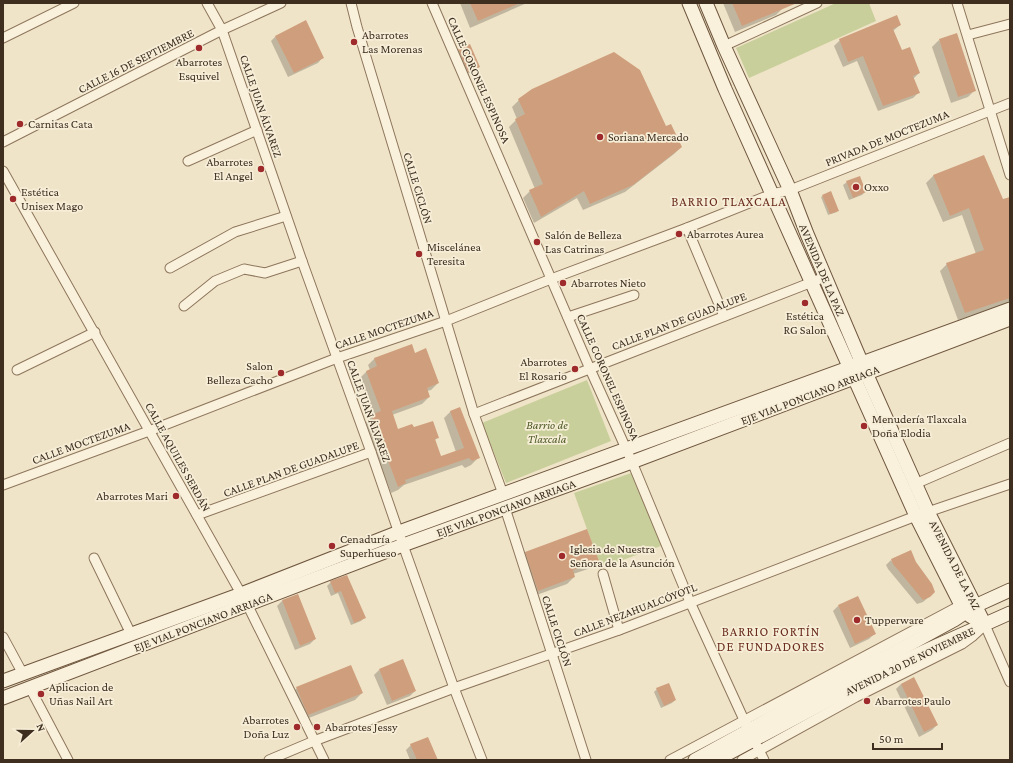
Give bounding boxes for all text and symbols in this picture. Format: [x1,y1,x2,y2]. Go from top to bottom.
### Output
street label: CALLE CORONEL ESPINOSA [445,15,513,146]
street label: CALLE 16 DE SEPTIEMBRE [76,25,197,96]
place label: Abarrotes Las Morenas [362,28,423,56]
marker: Abarrotes Las Morenas [349,37,359,47]
marker: Abarrotes Esquivel [194,43,204,53]
street label: CALLE JUAN ÁLVAREZ [237,53,285,159]
place label: Abarrotes Esquivel [176,55,223,83]
street label: PRIVADA DE MOCTEZUMA [823,107,951,169]
place label: Carnitas Cata [28,117,93,131]
marker: Carnitas Cata [15,119,25,129]
place label: Soriana Mercado [608,130,689,144]
marker: Soriana Mercado [595,132,605,142]
street label: CALLE CICLÓN [400,150,436,226]
place label: Abarrotes El Angel [206,155,253,183]
marker: Abarrotes El Angel [256,164,266,174]
place label: Oxxo [864,180,889,194]
marker: Oxxo [851,182,861,192]
place label: Estética Unisex Mago [21,185,83,213]
marker: Estética Unisex Mago [8,194,18,204]
district label: BARRIO TLAXCALA [671,194,787,209]
street label: AVENIDA DE LA PAZ [796,222,848,318]
place label: Abarrotes Aurea [687,227,764,241]
place label: Salón de Belleza Las Catrinas [545,228,622,256]
marker: Abarrotes Aurea [674,229,684,239]
marker: Salón de Belleza Las Catrinas [532,237,542,247]
place label: Miscelánea Teresita [427,240,481,268]
marker: Miscelánea Teresita [414,249,424,259]
place label: Abarrotes Nieto [571,276,646,290]
marker: Abarrotes Nieto [558,278,568,288]
street label: CALLE PLAN DE GUADALUPE [610,289,749,353]
marker: Estética RG Salon [800,298,810,308]
street label: CALLE MOCTEZUMA [333,306,435,352]
place label: Estética RG Salon [783,309,827,337]
street label: CALLE CORONEL ESPINOSA [574,312,642,443]
place label: Abarrotes El Rosario [519,355,567,383]
street label: CALLE JUAN ÁLVAREZ [344,358,394,464]
place label: Salon Belleza Cacho [207,359,274,387]
street label: EJE VIAL PONCIANO ARRIAGA [739,362,881,428]
marker: Abarrotes El Rosario [570,364,580,374]
marker: Salon Belleza Cacho [276,368,286,378]
street label: CALLE AQUILES SERDÁN [142,400,214,514]
place label: Menudería Tlaxcala Doña Elodia [872,412,967,440]
park label: Barrio de Tlaxcala [526,418,568,446]
street label: CALLE MOCTEZUMA [30,419,132,467]
marker: Menudería Tlaxcala Doña Elodia [859,421,869,431]
street label: CALLE PLAN DE GUADALUPE [221,438,361,500]
street label: EJE VIAL PONCIANO ARRIAGA [435,476,578,540]
place label: Abarrotes Mari [96,489,168,503]
marker: Abarrotes Mari [171,491,181,501]
street label: AVENIDA DE LA PAZ [926,518,984,612]
place label: Cenaduría Superhueso [340,532,397,560]
marker: Cenaduría Superhueso [327,541,337,551]
place label: Iglesia de Nuestra Señora de la Asunción [570,542,675,570]
marker: Iglesia de Nuestra Señora de la Asunción [557,551,567,561]
street label: CALLE NEZAHUALCÓYOTL [571,580,699,640]
street label: EJE VIAL PONCIANO ARRIAGA [132,589,274,655]
street label: CALLE CICLÓN [539,594,575,669]
place label: Tupperware [865,613,924,627]
marker: Tupperware [852,615,862,625]
street label: AVENIDA 20 DE NOVIEMBRE [843,623,978,699]
district label: BARRIO FORTÍN DE FUNDADORES [717,624,825,654]
place label: Aplicacion de Uñas Nail Art [49,680,114,708]
marker: Aplicacion de Uñas Nail Art [36,689,46,699]
place label: Abarrotes Paulo [875,694,951,708]
marker: Abarrotes Paulo [862,696,872,706]
north arrow [12,711,52,751]
place label: Abarrotes Doña Luz [242,713,289,741]
place label: Abarrotes Jessy [325,720,398,734]
text: N [34,722,48,734]
marker: Abarrotes Doña Luz [292,722,302,732]
marker: Abarrotes Jessy [312,722,322,732]
scale bar [873,725,942,751]
text: 50 m [879,732,904,746]

